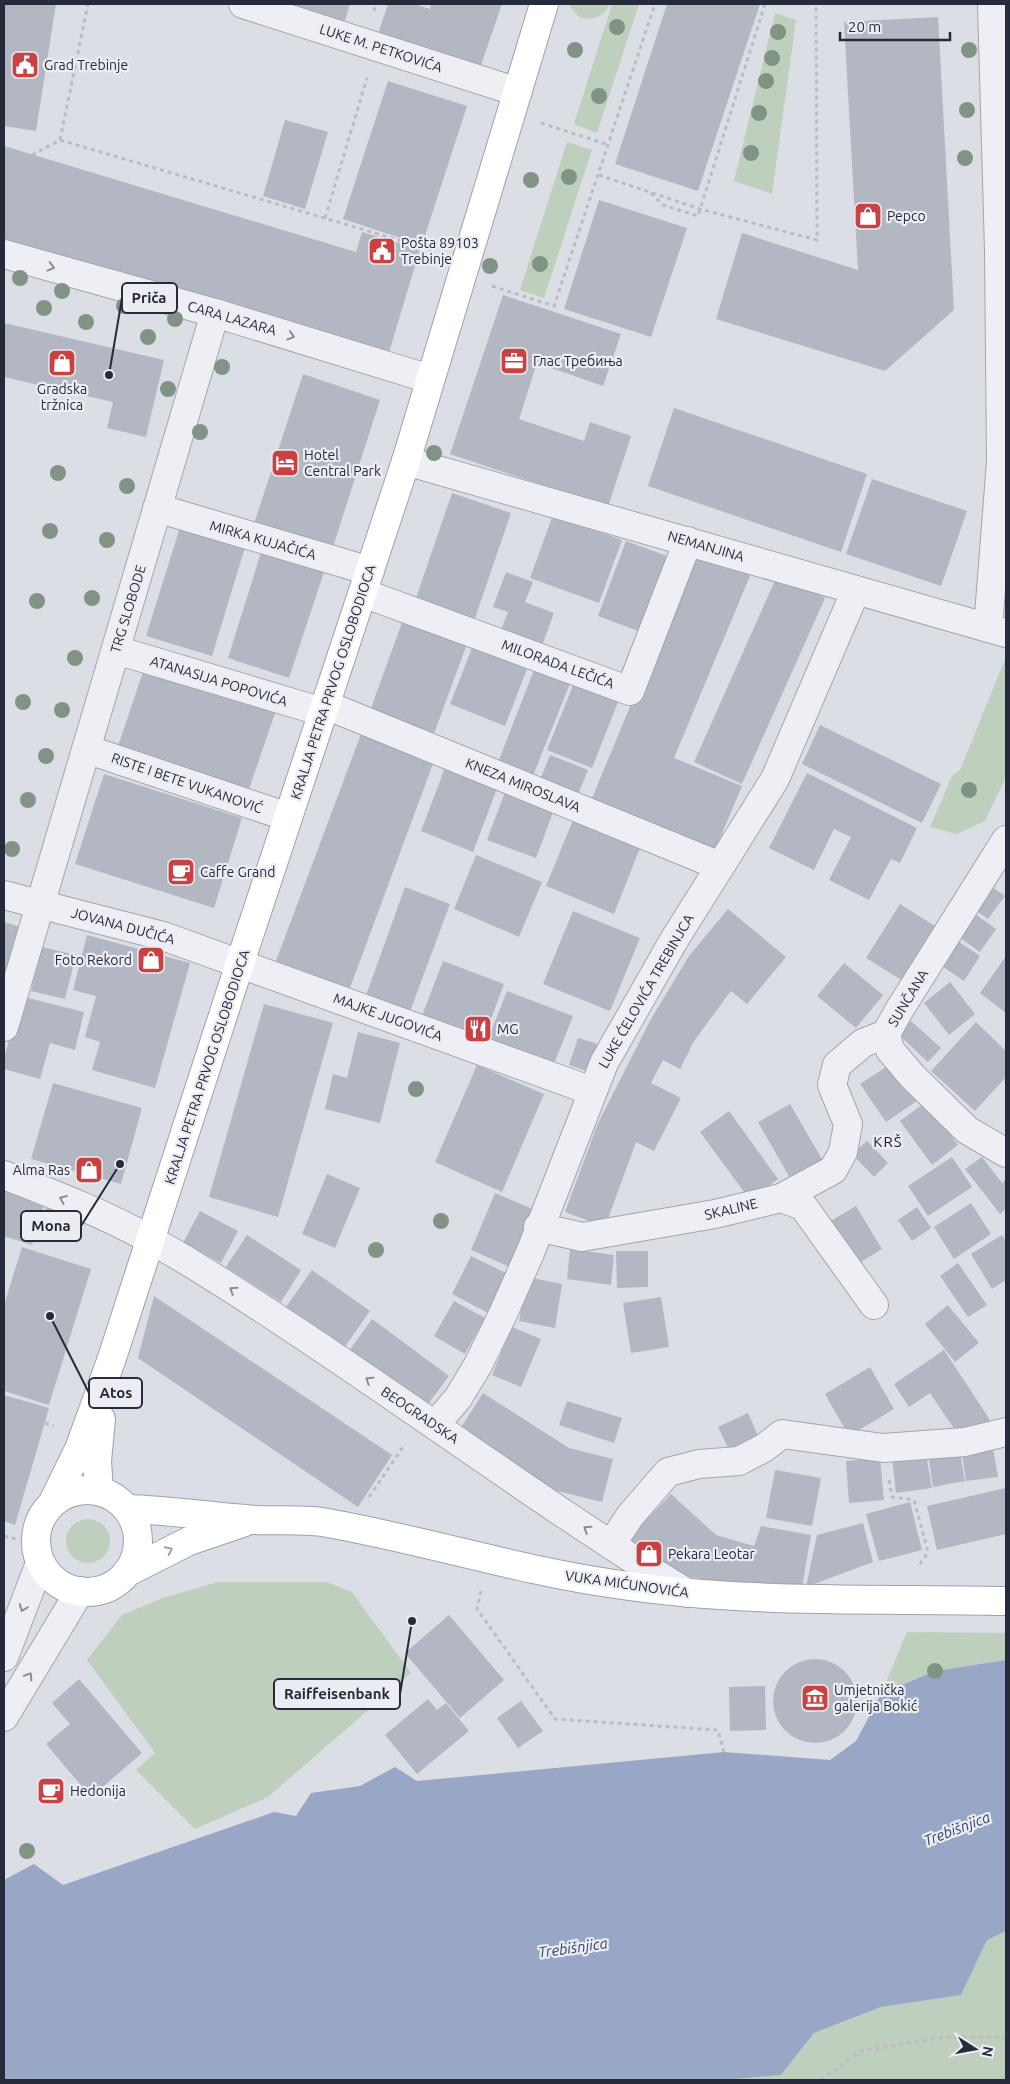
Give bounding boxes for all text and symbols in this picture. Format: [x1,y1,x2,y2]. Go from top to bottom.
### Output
scale bar [840,10,950,42]
text: 20 m [848,18,881,35]
street label: LUKE M. PETKOVIĆA [318,20,445,75]
public building icon: Grad Trebinje [10,50,40,80]
place label: Grad Trebinje [44,57,128,73]
shop icon: Pepco [853,201,883,231]
place label: Pepco [887,208,926,224]
place label: Pošta 89103 Trebinje [401,235,479,267]
public building icon: Pošta 89103 Trebinje [367,236,397,266]
one-way arrow [46,262,54,272]
callout: Priča [122,283,177,313]
text: Priča [131,289,167,306]
street label: CARA LAZARA [186,298,278,338]
one-way arrow [286,330,295,340]
office icon: Глас Требиња [499,346,529,376]
shop icon: Gradska tržnica [47,348,77,378]
place label: Глас Требиња [533,353,623,369]
place label: Gradska tržnica [37,381,87,413]
place label: Hotel Central Park [304,447,381,479]
hotel icon: Hotel Central Park [270,448,300,478]
street label: MIRKA KUJAČIĆA [208,516,318,563]
street label: NEMANJINA [666,527,746,565]
street label: TRG SLOBODE [107,563,149,655]
street label: KRALJA PETRA PRVOG OSLOBODIOCA [287,563,379,801]
street label: MILORADA LEČIĆA [500,635,617,692]
street label: ATANASIJA POPOVIĆA [148,652,290,710]
street label: RISTE I BETE VUKANOVIĆ [109,749,266,817]
street label: KNEZA MIROSLAVA [463,755,583,815]
cafe icon: Caffe Grand [166,857,196,887]
place label: Caffe Grand [200,864,275,880]
street label: JOVANA DUČIĆA [69,903,177,948]
street label: LUKE ĆELOVIĆA TREBINJCA [594,911,697,1071]
shop icon: Foto Rekord [136,945,166,975]
street label: KRALJA PETRA PRVOG OSLOBODIOCA [161,948,253,1186]
place label: Foto Rekord [55,952,132,968]
street label: SUNČANA [884,966,931,1030]
street label: MAJKE JUGOVIĆA [331,989,445,1044]
restaurant icon: MG [463,1014,493,1044]
place label: MG [497,1021,518,1037]
district label: KRŠ [873,1133,903,1150]
shop icon: Alma Ras [74,1155,104,1185]
place label: Alma Ras [13,1162,70,1178]
one-way arrow [59,1194,68,1205]
street label: SKALINE [703,1195,759,1223]
callout: Mona [21,1211,81,1241]
text: Mona [31,1217,71,1234]
one-way arrow [230,1287,239,1296]
one-way arrow [365,1377,375,1386]
callout: Atos [89,1378,142,1408]
street label: BEOGRADSKA [378,1383,462,1447]
text: Atos [100,1384,132,1401]
one-way arrow [583,1526,592,1535]
shop icon: Pekara Leotar [634,1539,664,1569]
one-way arrow [164,1546,173,1556]
place label: Pekara Leotar [668,1546,755,1562]
street label: VUKA MIĆUNOVIĆA [564,1566,690,1601]
one-way arrow [18,1604,28,1612]
one-way arrow [23,1672,33,1681]
callout: Raiffeisenbank [274,1679,400,1709]
place label: Umjetnička galerija Bokić [834,1682,918,1714]
museum icon: Umjetnička galerija Bokić [800,1683,830,1713]
text: Raiffeisenbank [284,1685,390,1702]
cafe icon: Hedonija [36,1776,66,1806]
place label: Hedonija [70,1783,126,1799]
water label: Trebišnjica [921,1808,992,1849]
water label: Trebišnjica [537,1934,609,1961]
north arrow [950,2024,1000,2074]
text: N [979,2045,997,2058]

